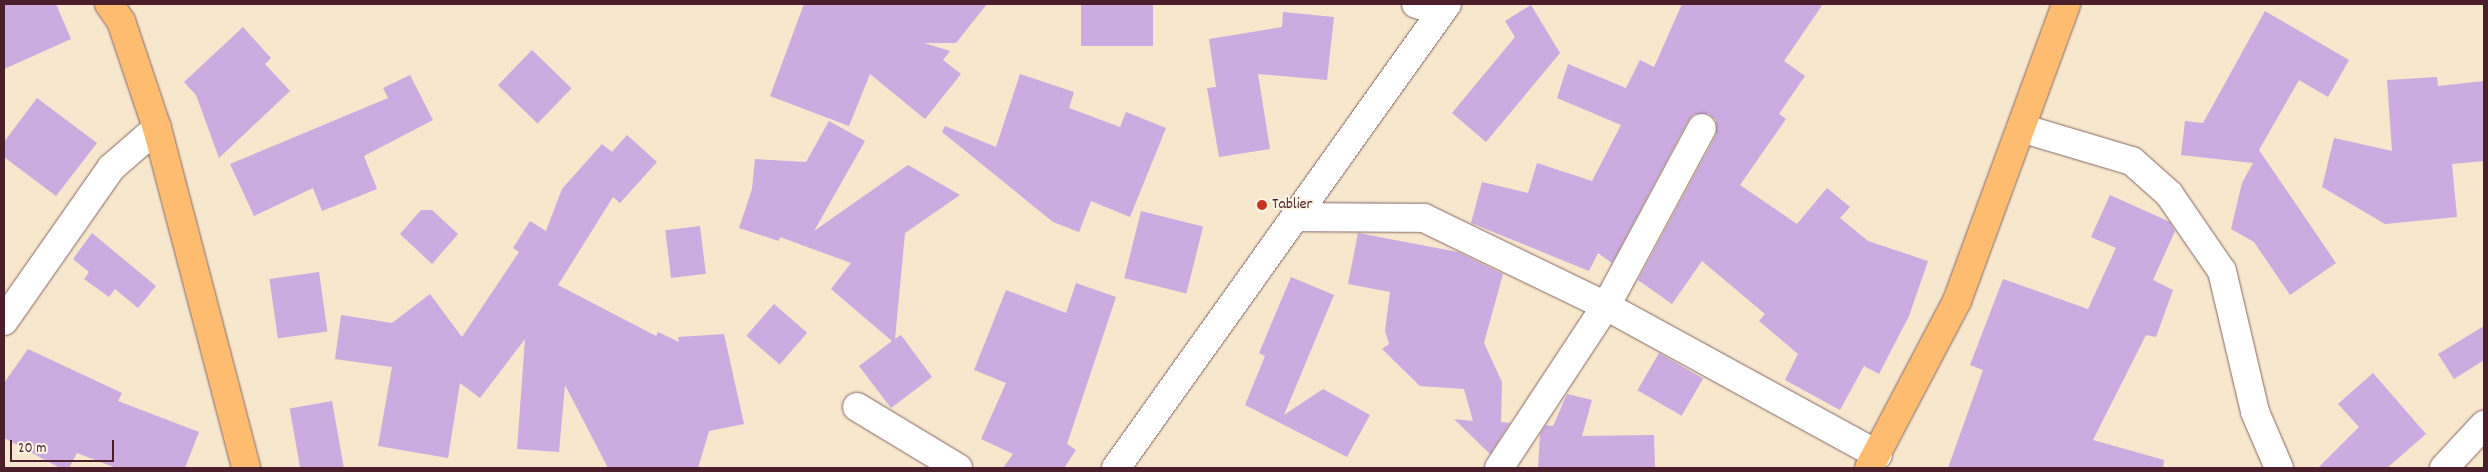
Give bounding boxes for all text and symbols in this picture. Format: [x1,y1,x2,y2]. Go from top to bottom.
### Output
place label: Tablier [1272,195,1313,215]
marker: Tablier [1256,199,1268,211]
scale bar [12,430,116,462]
text: 20 m [18,438,46,460]

